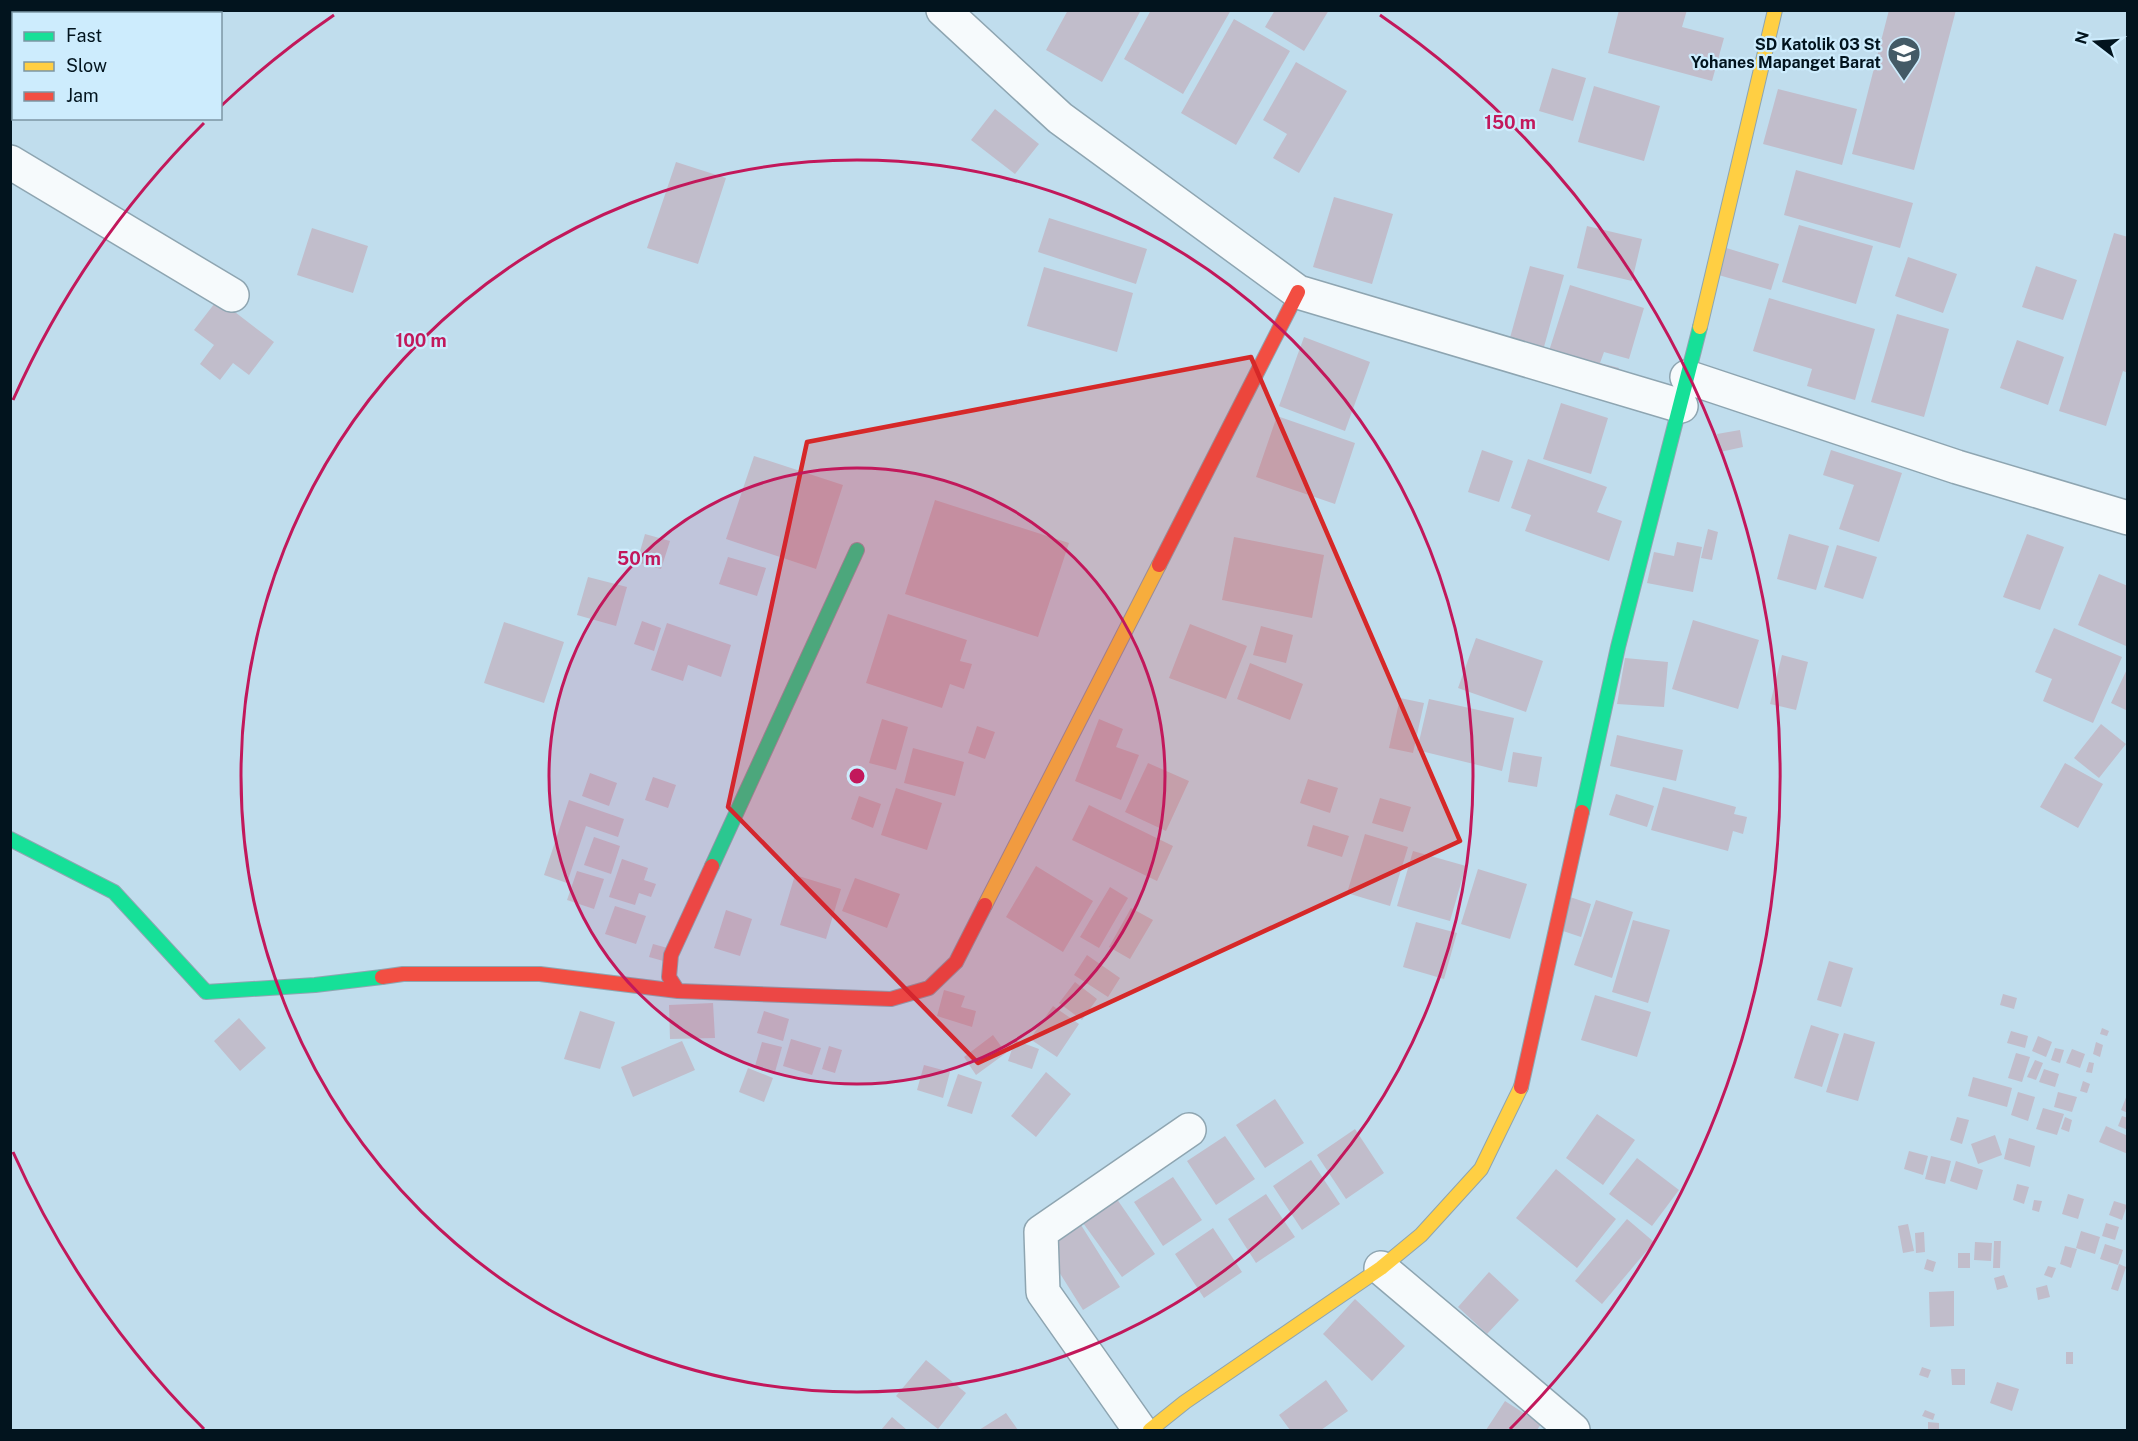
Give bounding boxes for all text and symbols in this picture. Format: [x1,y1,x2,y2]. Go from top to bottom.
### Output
legend [12,12,222,120]
north arrow [2066,12,2126,72]
text: Fast [66,25,102,46]
text: N [2071,29,2093,47]
place label: SD Katolik 03 St Yohanes Mapanget Barat [1691,35,1881,72]
school or university icon: SD Katolik 03 St Yohanes Mapanget Barat [1886,35,1922,82]
text: Slow [66,55,107,76]
text: Jam [66,85,99,106]
text: 150 m [1484,112,1536,133]
text: 100 m [395,330,447,351]
text: 50 m [617,548,661,569]
centre of rings [847,766,867,786]

